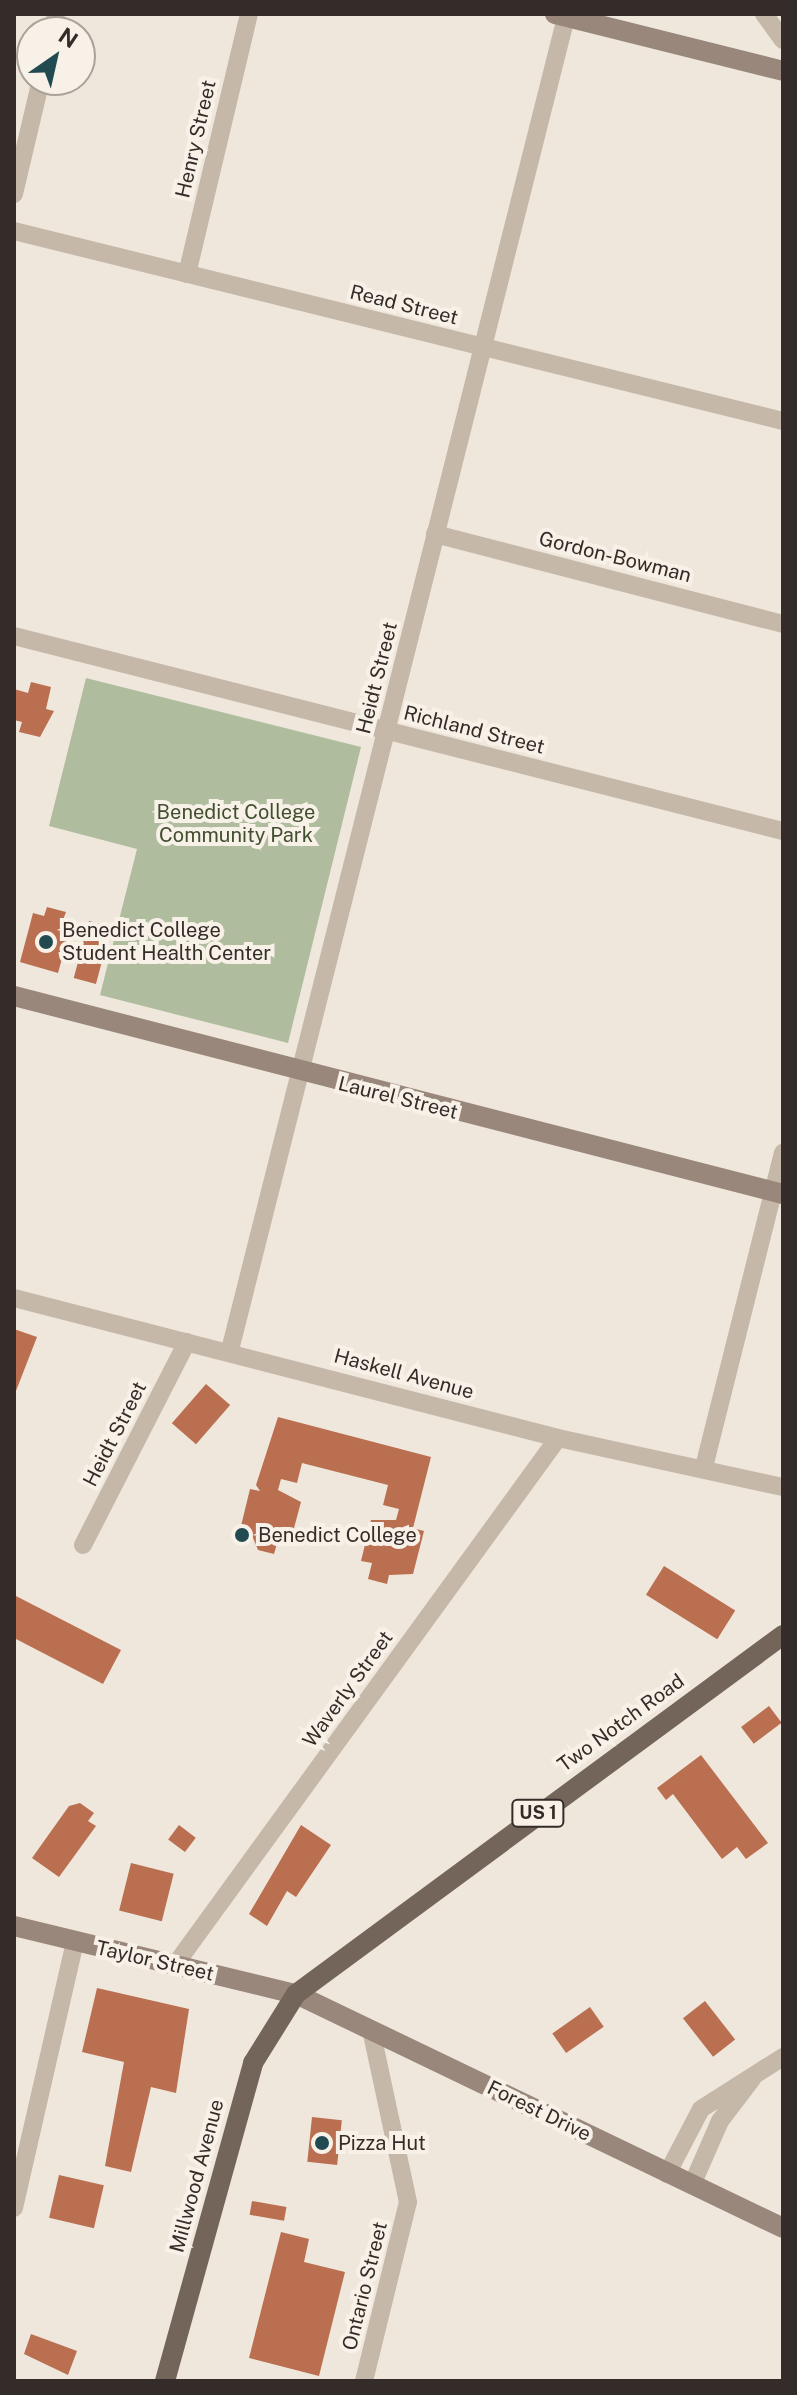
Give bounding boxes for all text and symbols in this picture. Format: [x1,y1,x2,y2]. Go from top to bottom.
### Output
north arrow [16,16,96,96]
text: N [54,22,83,53]
street label: Henry Street [171,78,221,200]
street label: Read Street [347,280,461,330]
street label: Gordon-Bowman [536,526,694,588]
street label: Heidt Street [352,620,402,736]
street label: Richland Street [401,701,547,759]
park label: Benedict College Community Park [157,800,315,847]
place label: Benedict College Student Health Center [62,918,271,965]
marker: Benedict College Student Health Center [37,933,55,951]
street label: Laurel Street [336,1072,460,1124]
street label: Haskell Avenue [331,1344,477,1404]
street label: Heidt Street [78,1378,152,1490]
place label: Benedict College [258,1523,417,1547]
marker: Benedict College [233,1526,251,1544]
street label: Waverly Street [298,1626,398,1752]
street label: Two Notch Road [553,1669,689,1777]
road number: US 1 [510,1799,566,1827]
street label: Taylor Street [94,1936,216,1986]
street label: Forest Drive [483,2076,595,2146]
street label: Millwood Avenue [165,2097,229,2255]
place label: Pizza Hut [338,2131,426,2155]
marker: Pizza Hut [313,2134,331,2152]
street label: Ontario Street [337,2219,393,2353]

